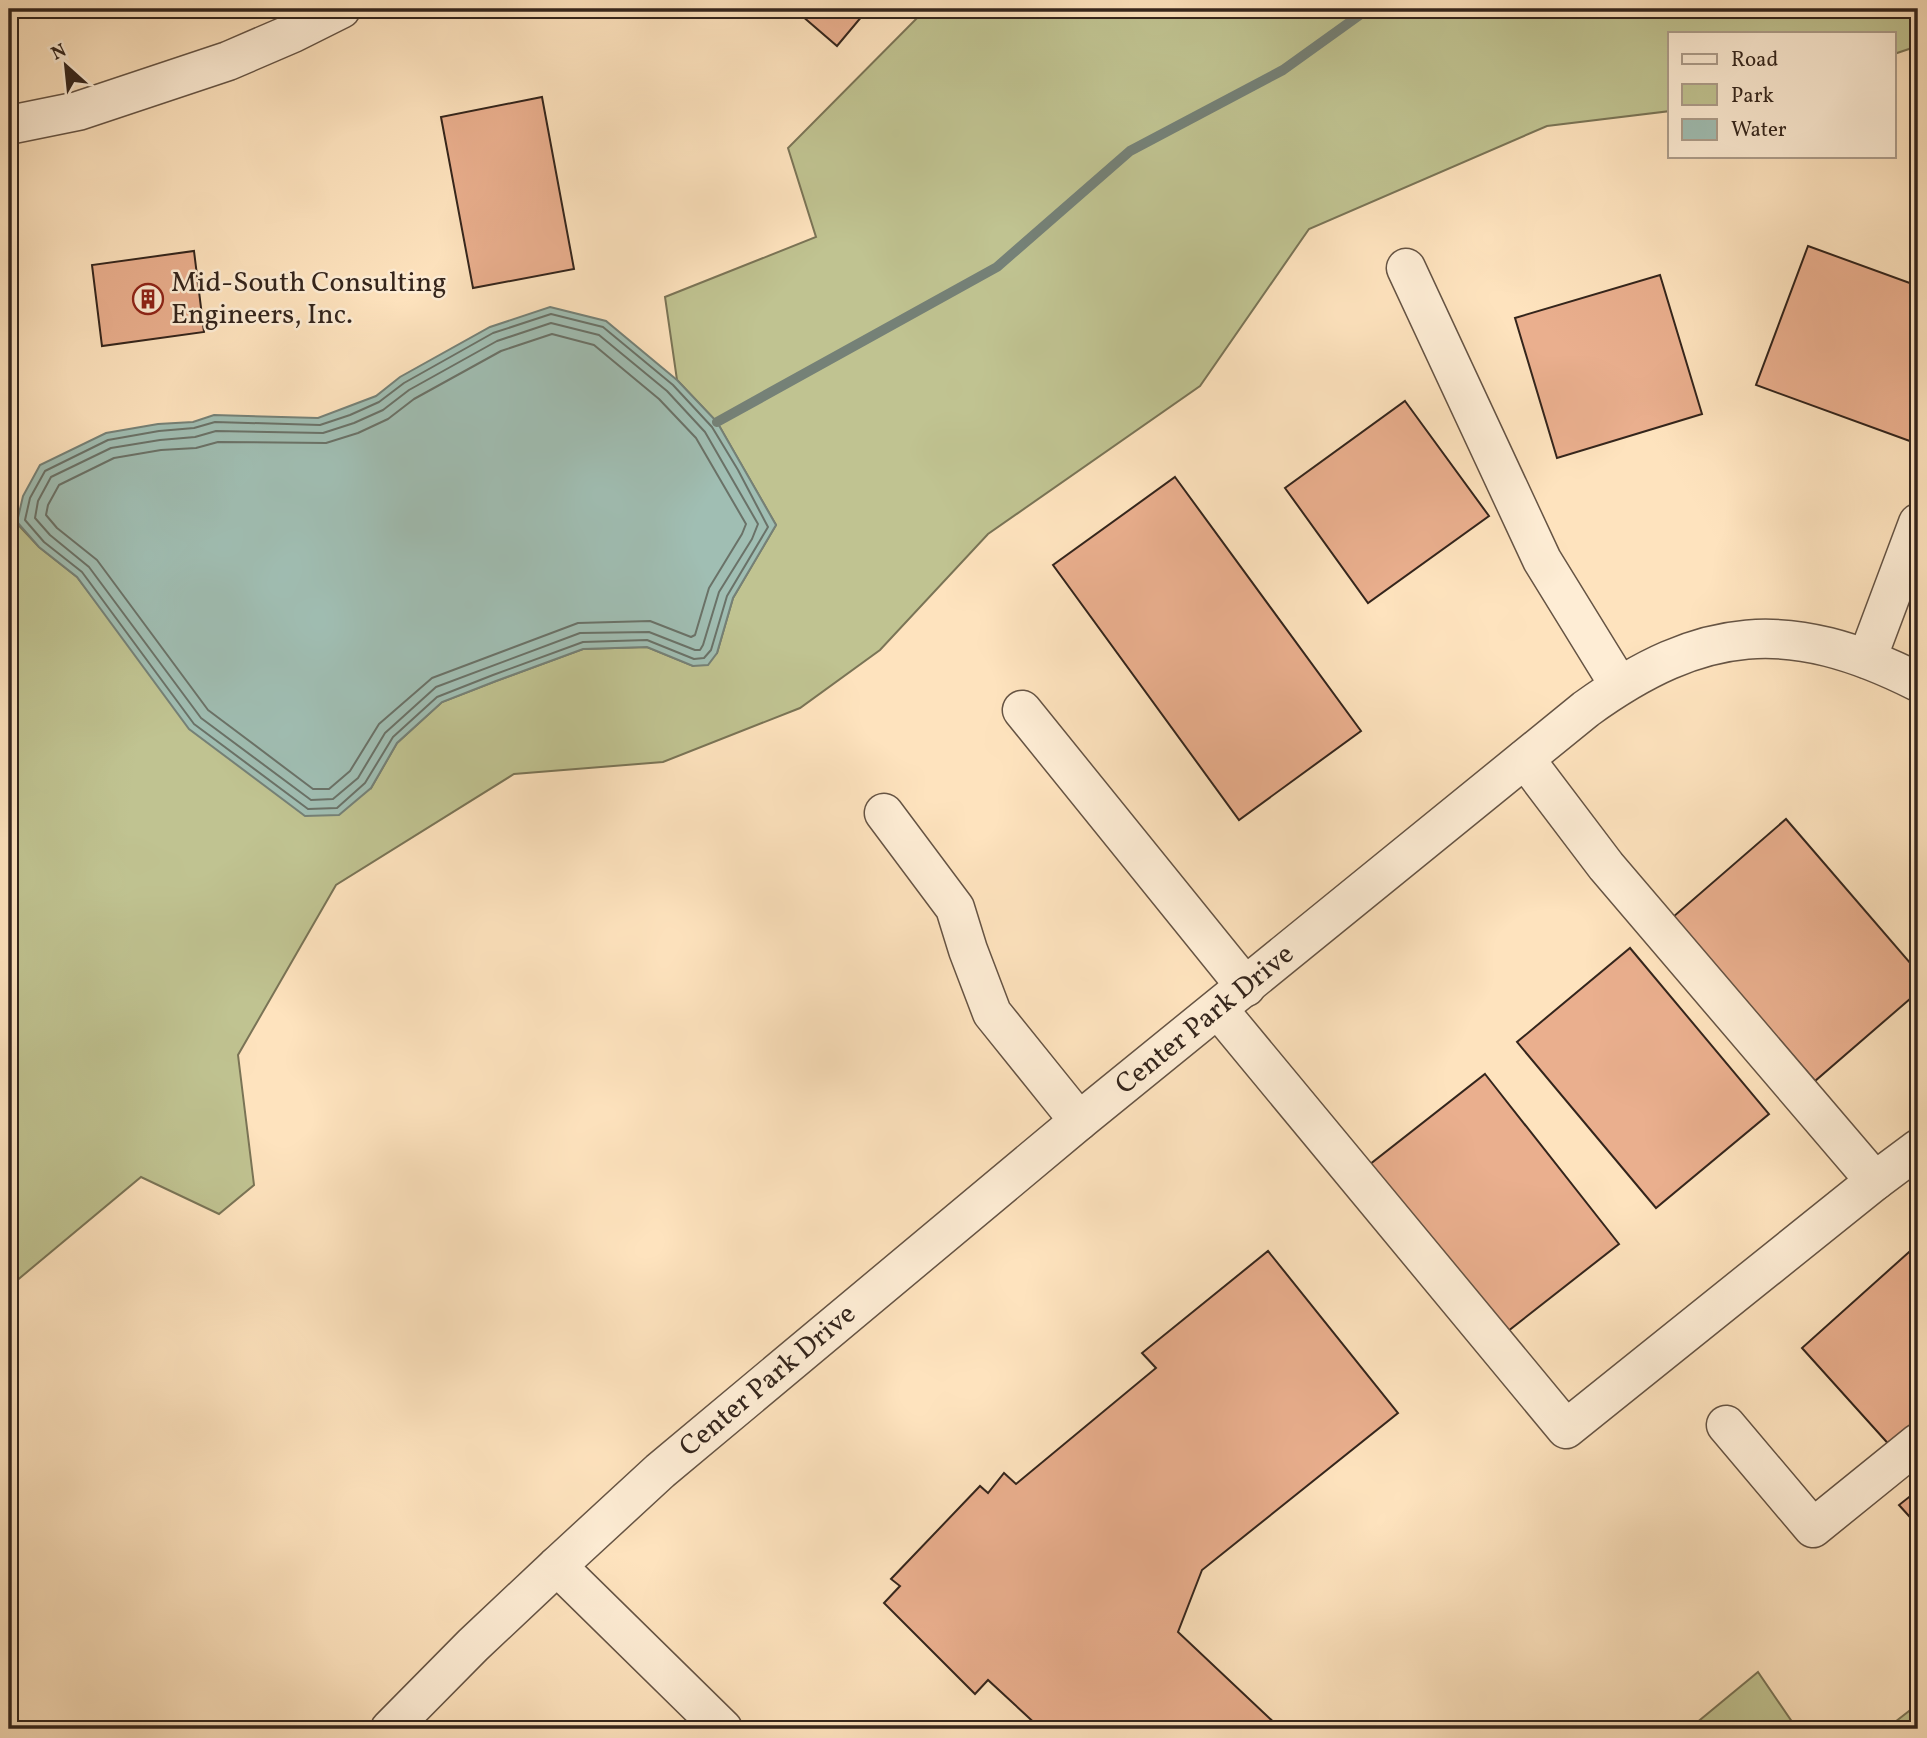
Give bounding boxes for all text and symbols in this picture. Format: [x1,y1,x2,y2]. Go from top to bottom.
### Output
north arrow [32,32,102,102]
legend [1668,32,1896,158]
text: N [47,38,71,67]
text: Road [1731,46,1778,75]
text: Park [1731,82,1774,111]
text: Water [1731,116,1787,145]
place label: Mid-South Consulting Engineers, Inc. [171,264,447,335]
building icon: Mid-South Consulting Engineers, Inc. [131,282,165,316]
street label: Center Park Drive [1107,936,1303,1104]
street label: Center Park Drive [671,1295,865,1467]

